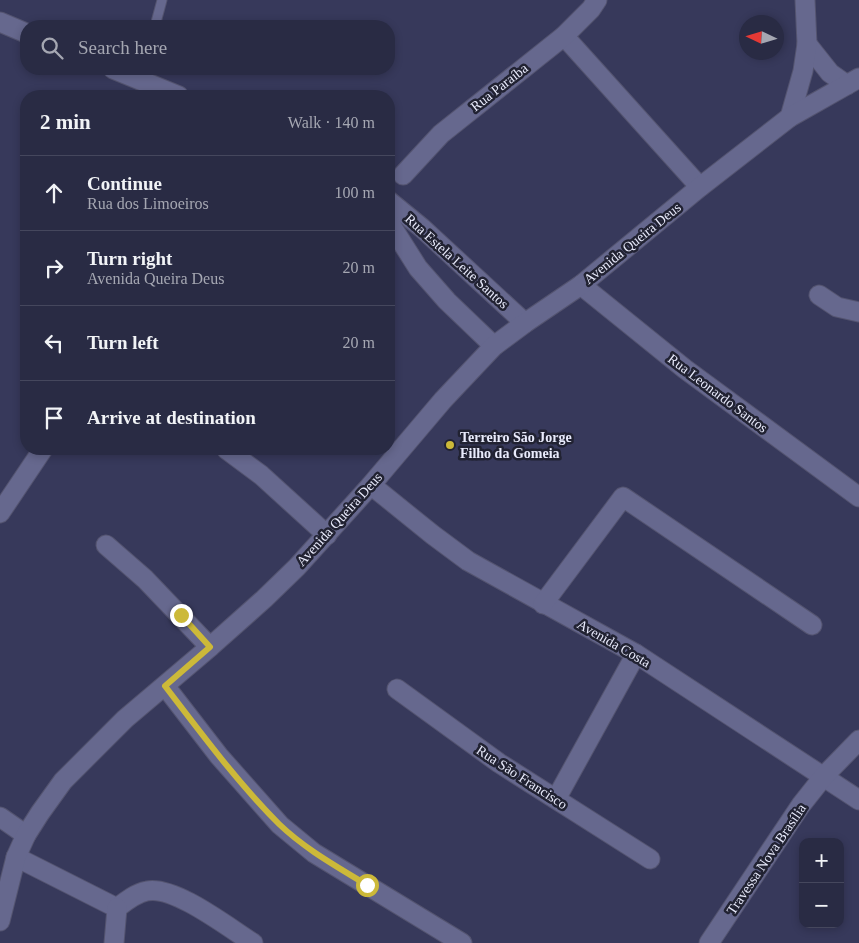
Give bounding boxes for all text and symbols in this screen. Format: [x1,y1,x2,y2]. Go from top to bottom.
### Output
north arrow [739,15,784,60]
search box [20,20,395,75]
icon: search [38,34,66,62]
text: Search here [78,37,167,58]
street label: Rua Paraíba [468,60,531,114]
text: 2 min [40,110,91,134]
text: Walk · 140 m [288,114,375,131]
text: Continue [87,173,162,194]
icon: ahead [40,179,68,207]
text: 100 m [335,184,375,201]
text: Rua dos Limoeiros [87,195,209,212]
street label: Avenida Queira Deus [581,200,684,287]
street label: Rua Estela Leite Santos [402,211,511,312]
text: Turn right [87,248,172,269]
icon: right [40,254,68,282]
text: 20 m [343,259,375,276]
text: Avenida Queira Deus [87,270,224,287]
icon: left [40,329,68,357]
text: Turn left [87,332,159,353]
text: 20 m [343,334,375,351]
street label: Rua Leonardo Santos [665,351,770,436]
icon: arrive [40,404,68,432]
text: Arrive at destination [87,407,256,428]
place label: Terreiro São Jorge Filho da Gomeia [460,430,572,461]
marker: Terreiro São Jorge Filho da Gomeia [444,439,456,451]
street label: Avenida Queira Deus [294,470,385,569]
route end [170,604,193,627]
street label: Avenida Costa [575,616,654,671]
street label: Rua São Francisco [474,743,570,812]
street label: Travessa Nova Brasília [724,800,809,917]
map controls [799,838,844,928]
button: + [799,838,844,883]
route start [356,874,379,897]
button: − [799,883,844,928]

